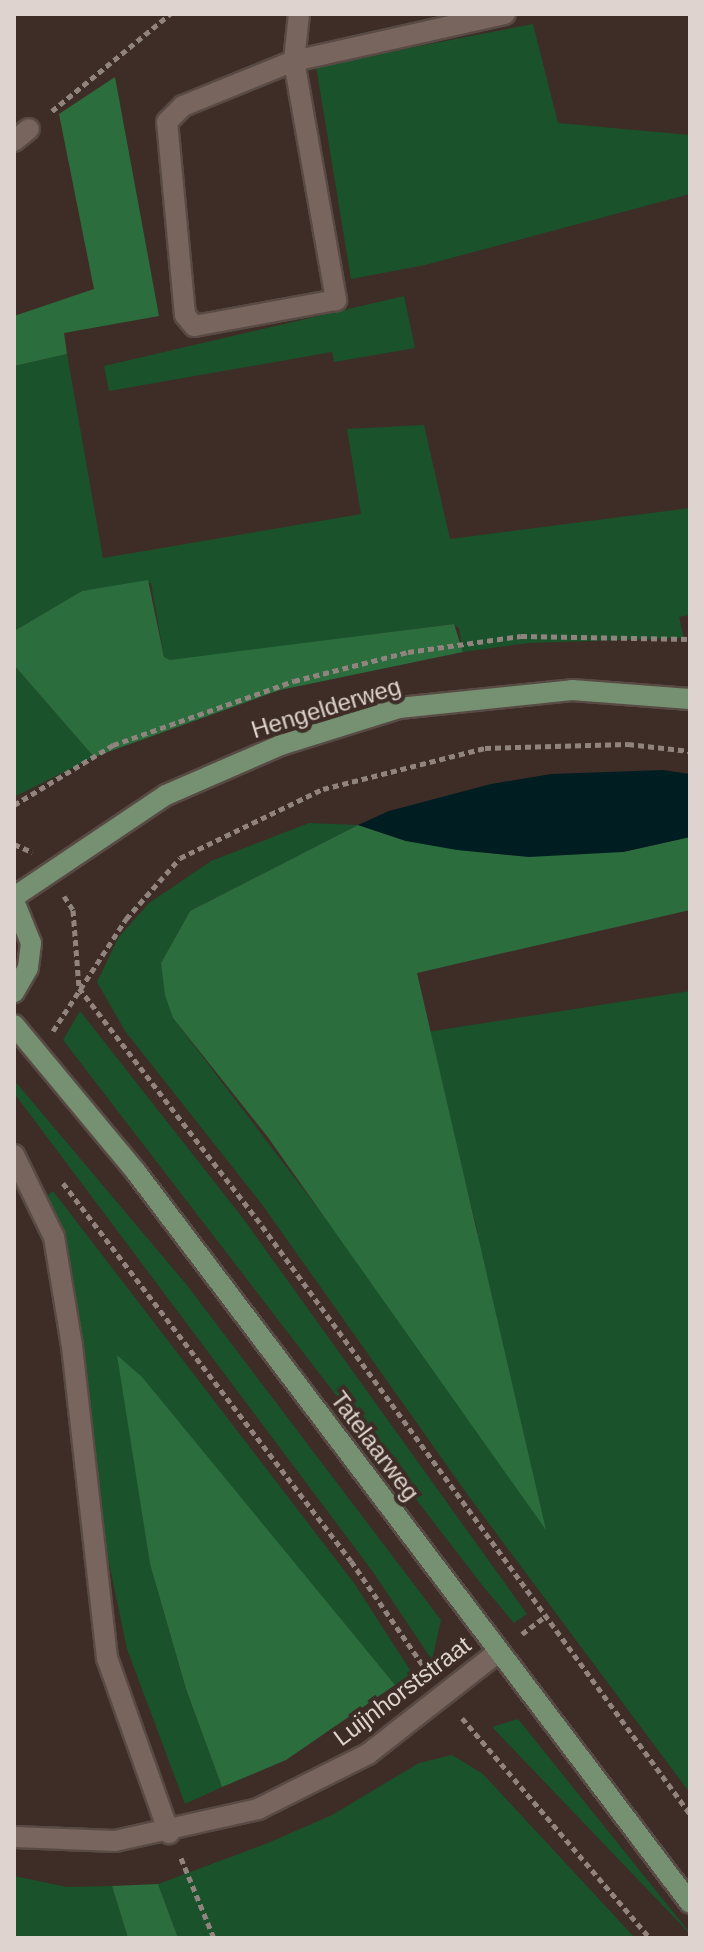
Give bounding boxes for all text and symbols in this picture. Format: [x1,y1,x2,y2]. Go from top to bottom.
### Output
street label: Hengelderweg [248,672,404,744]
street label: Tatelaarweg [325,1386,425,1506]
street label: Luijnhorststraat [328,1630,476,1752]

